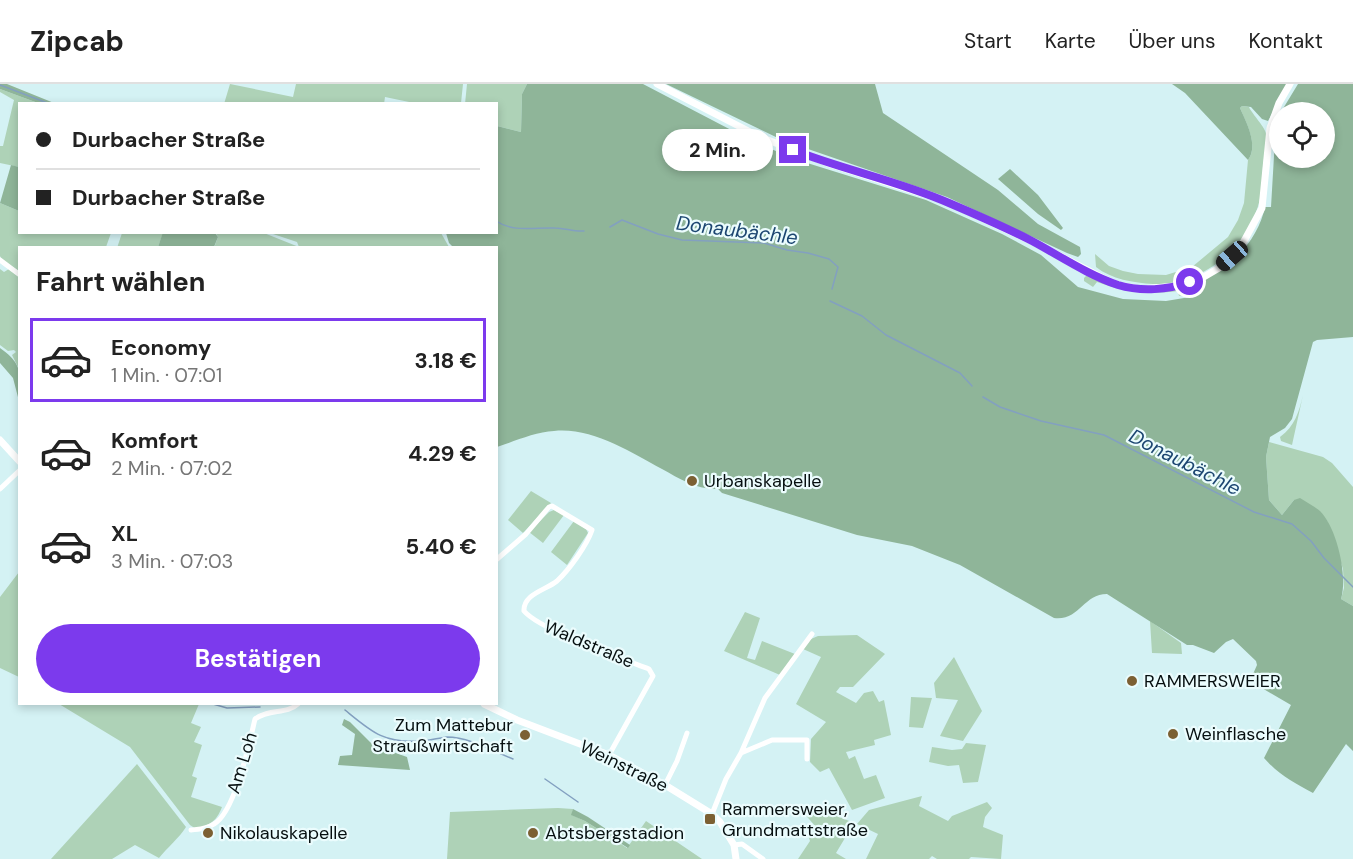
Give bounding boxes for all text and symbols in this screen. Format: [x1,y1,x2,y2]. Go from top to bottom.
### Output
text: Zipcab [30,23,124,60]
text: Start [964,27,1012,55]
text: Karte [1045,27,1096,55]
text: Über uns [1129,27,1215,55]
text: Kontakt [1248,27,1323,55]
map controls [1269,102,1335,168]
button: locate [1269,102,1335,168]
text: Durbacher Straße [72,125,265,154]
callout: 2 Min. [661,129,772,171]
route end [779,136,806,163]
text: 2 Min. [689,137,746,163]
text: Durbacher Straße [72,183,265,212]
water label: Donaubächle [675,210,799,250]
car [1213,237,1251,275]
text: Fahrt wählen [36,264,206,299]
route start [1176,268,1203,295]
icon: car [39,333,93,387]
text: Economy [111,333,211,362]
text: 3.18 € [414,346,477,375]
text: 1 Min. · 07:01 [111,362,222,388]
water label: Donaubächle [1125,423,1245,501]
icon: car [39,426,93,480]
text: Komfort [111,426,198,455]
text: 4.29 € [408,439,477,468]
text: 2 Min. · 07:02 [111,455,233,481]
place label: Urbanskapelle [704,469,821,493]
marker: Urbanskapelle [685,474,699,488]
icon: car [39,519,93,573]
text: XL [111,519,138,548]
text: 5.40 € [405,532,477,561]
text: 3 Min. · 07:03 [111,548,233,574]
street label: Waldstraße [540,614,638,674]
button: Bestätigen [36,624,480,693]
place label: RAMMERSWEIER [1144,669,1281,693]
marker: RAMMERSWEIER [1125,674,1139,688]
place label: Zum Mattebur Straußwirtschaft [372,713,513,758]
place label: Weinflasche [1185,722,1286,746]
marker: Weinflasche [1166,727,1180,741]
marker: Zum Mattebur Straußwirtschaft [518,728,532,742]
street label: Am Loh [221,729,263,797]
street label: Weinstraße [576,734,672,798]
place label: Rammersweier, Grundmattstraße [722,797,868,842]
marker: Rammersweier, Grundmattstraße [703,812,717,826]
place label: Nikolauskapelle [220,821,348,845]
place label: Abtsbergstadion [545,821,684,845]
marker: Nikolauskapelle [201,826,215,840]
marker: Abtsbergstadion [526,826,540,840]

